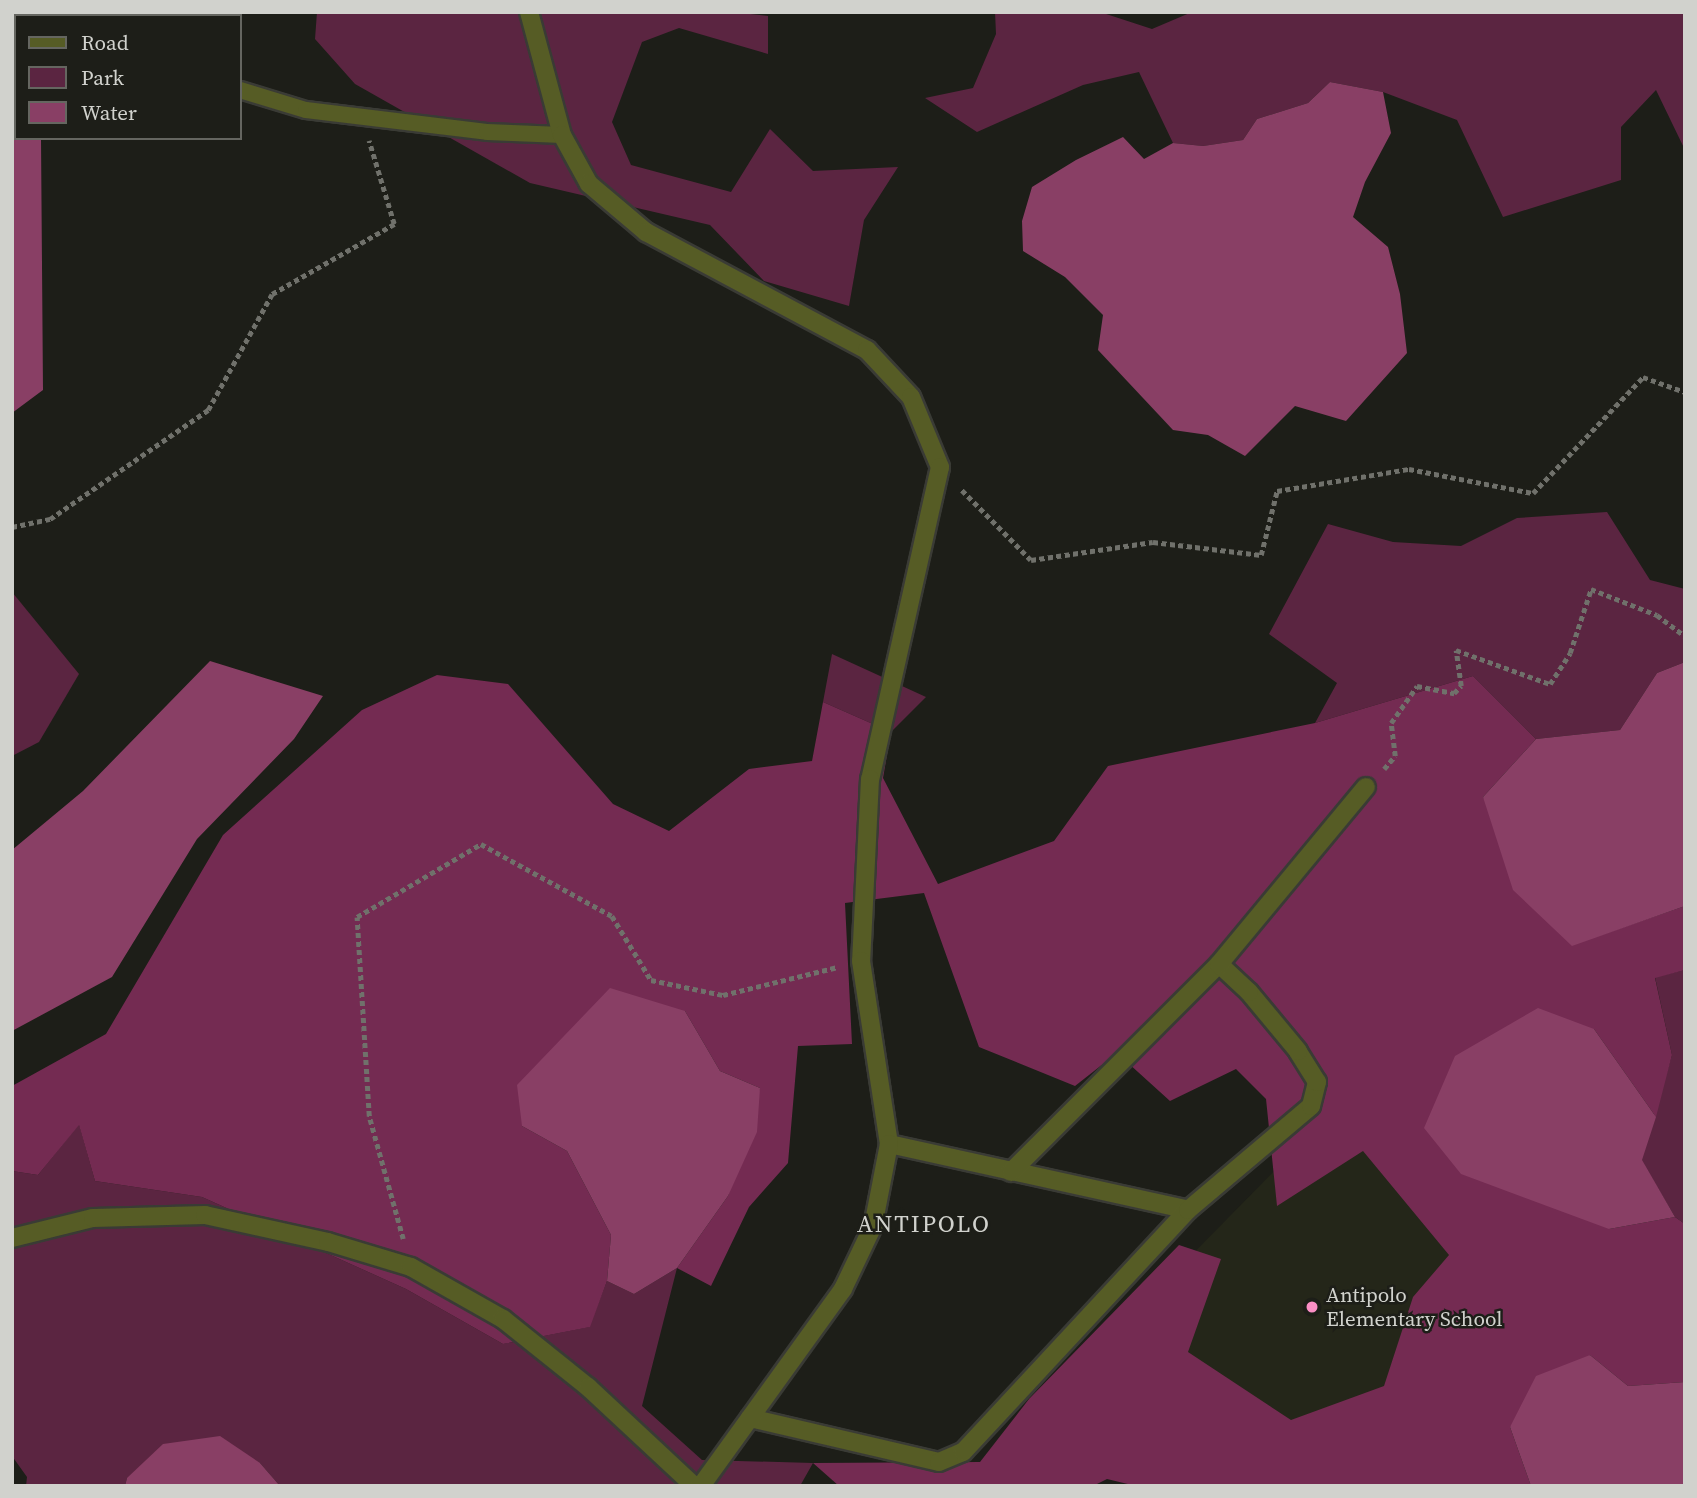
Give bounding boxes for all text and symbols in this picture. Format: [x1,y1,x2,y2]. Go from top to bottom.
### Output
legend [14,14,242,140]
text: Road [81,28,129,57]
text: Park [81,63,124,92]
text: Water [81,98,137,127]
district label: ANTIPOLO [858,1210,990,1238]
place label: Antipolo Elementary School [1326,1282,1503,1332]
marker: Antipolo Elementary School [1304,1299,1320,1315]

